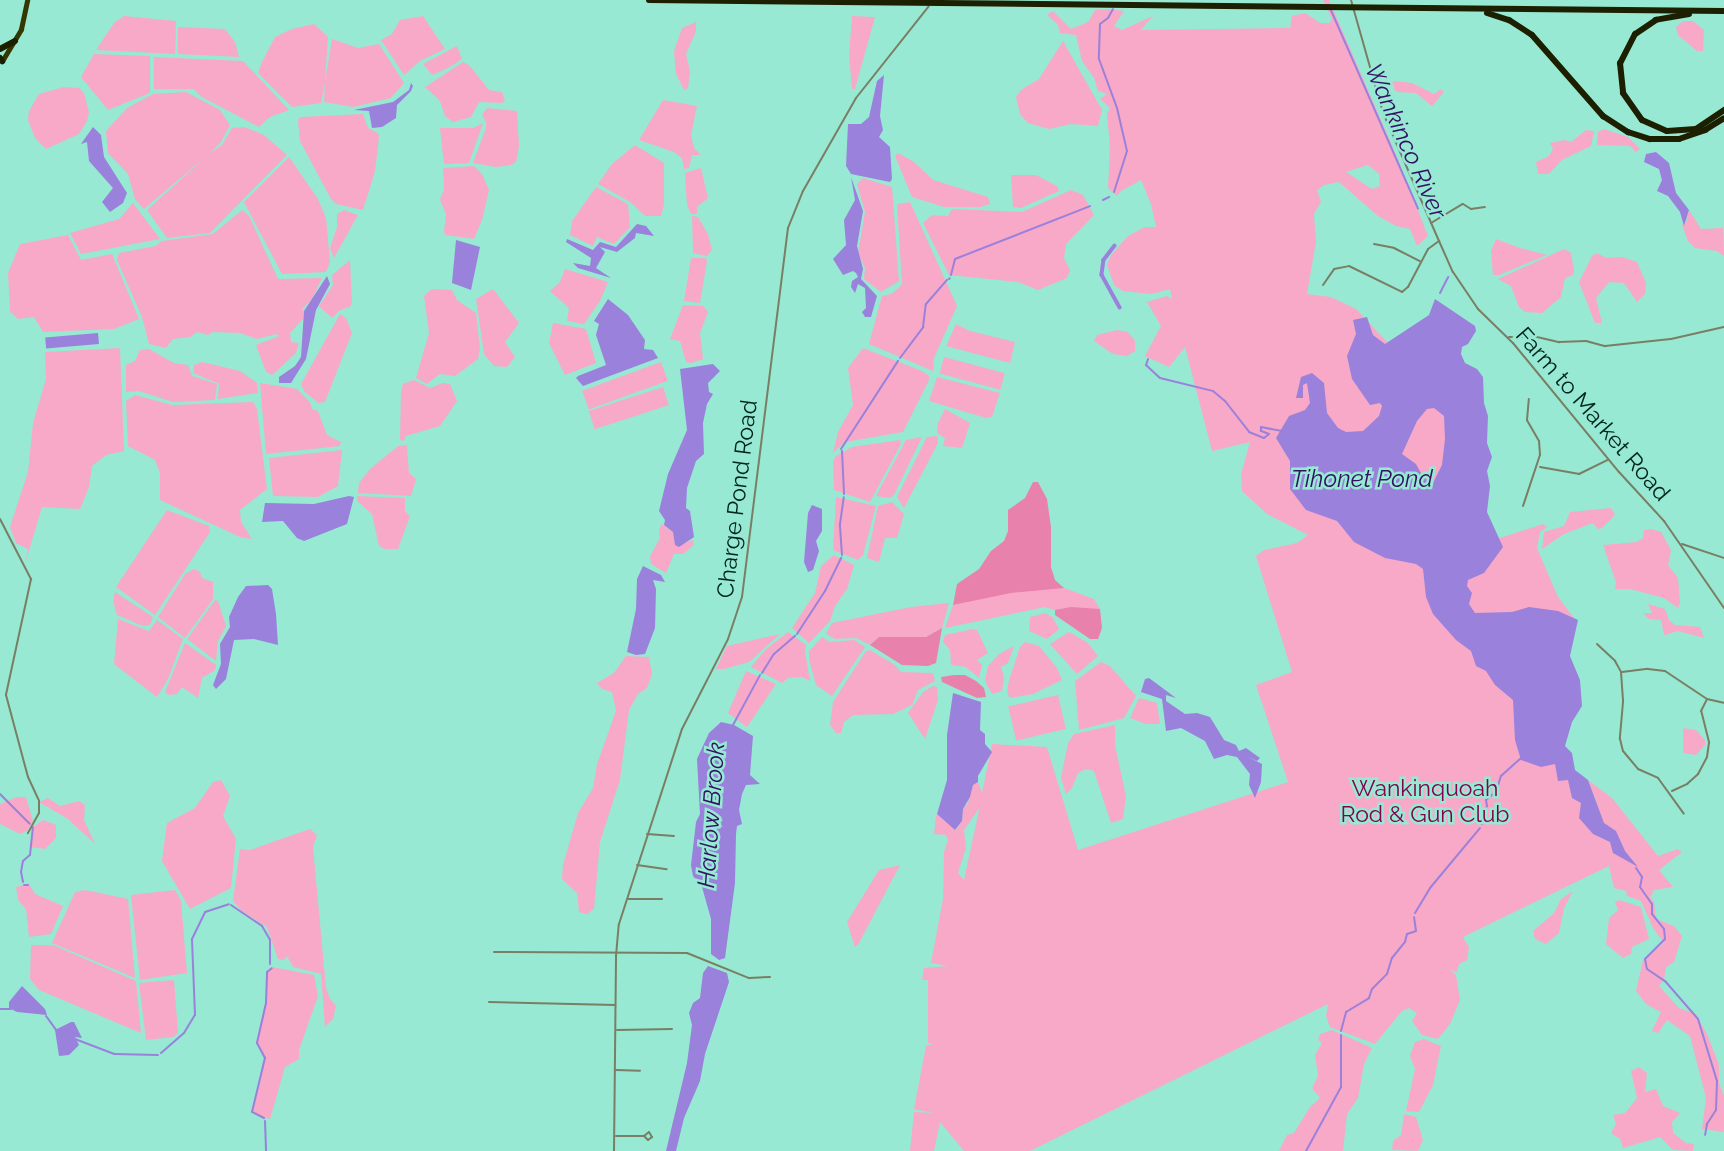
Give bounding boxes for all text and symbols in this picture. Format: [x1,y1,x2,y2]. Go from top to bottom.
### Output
water label: Wankinco River [1359,59,1453,223]
street label: Farm to Market Road [1510,322,1676,506]
street label: Charge Pond Road [711,398,763,600]
water label: Tihonet Pond [1291,465,1433,493]
water label: Harlow Brook [692,741,730,889]
park label: Wankinquoah Rod & Gun Club [1341,774,1509,828]

